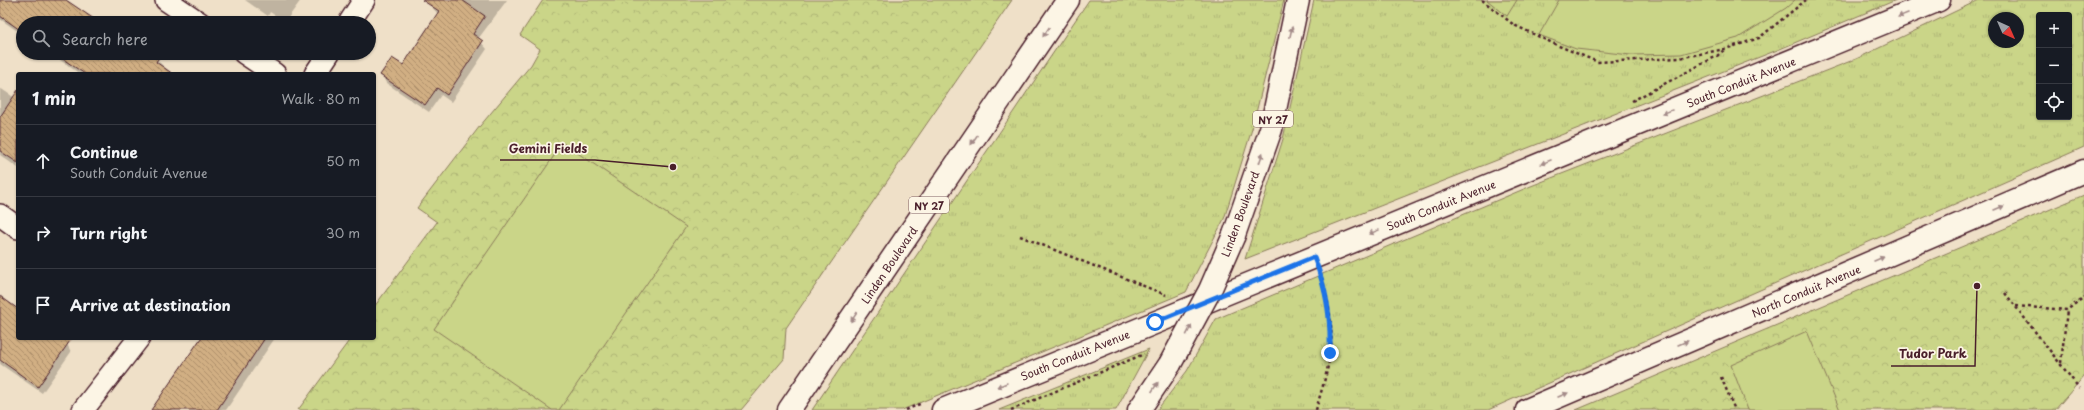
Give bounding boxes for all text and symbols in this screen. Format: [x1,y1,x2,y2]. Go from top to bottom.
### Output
one-way arrow [1898,12,1909,18]
north arrow [1988,12,2024,48]
map controls [2036,12,2072,120]
button: + [2036,12,2072,48]
search box [16,16,376,60]
one-way arrow [1289,26,1295,38]
icon: search [30,27,52,49]
text: Search here [62,27,148,50]
one-way arrow [1042,27,1050,38]
button: − [2036,48,2072,84]
street label: South Conduit Avenue [1684,52,1799,112]
button: locate [2036,84,2072,120]
text: 1 min [32,85,76,111]
text: Walk · 80 m [282,89,360,108]
one-way arrow [1660,110,1672,116]
road number: NY 27 [1253,111,1293,127]
one-way arrow [970,135,978,145]
callout: Gemini Fields [500,136,595,160]
text: Gemini Fields [509,139,588,157]
text: Continue [70,140,138,163]
icon: ahead [32,150,54,172]
text: 50 m [326,151,360,170]
one-way arrow [1258,152,1264,164]
one-way arrow [1540,159,1552,165]
text: South Conduit Avenue [70,163,208,182]
street label: Linden Boulevard [1217,169,1263,259]
street label: South Conduit Avenue [1384,175,1499,235]
road number: NY 27 [909,197,949,213]
one-way arrow [1993,205,2005,211]
text: Turn right [70,221,147,244]
icon: right [32,222,54,244]
text: 30 m [326,223,360,242]
street label: Linden Boulevard [857,223,921,307]
one-way arrow [1369,229,1380,235]
one-way arrow [1874,256,1885,262]
street label: North Conduit Avenue [1749,260,1864,322]
text: Arrive at destination [70,293,231,316]
icon: arrive [32,294,54,316]
one-way arrow [850,312,858,323]
route start [1146,313,1164,331]
street label: South Conduit Avenue [1018,325,1133,385]
one-way arrow [1186,325,1192,336]
one-way arrow [1677,340,1689,346]
callout: Tudor Park [1891,342,1975,366]
route end [1321,344,1339,362]
text: Tudor Park [1899,344,1967,362]
one-way arrow [996,382,1008,388]
one-way arrow [1151,382,1159,392]
one-way arrow [1558,391,1570,397]

